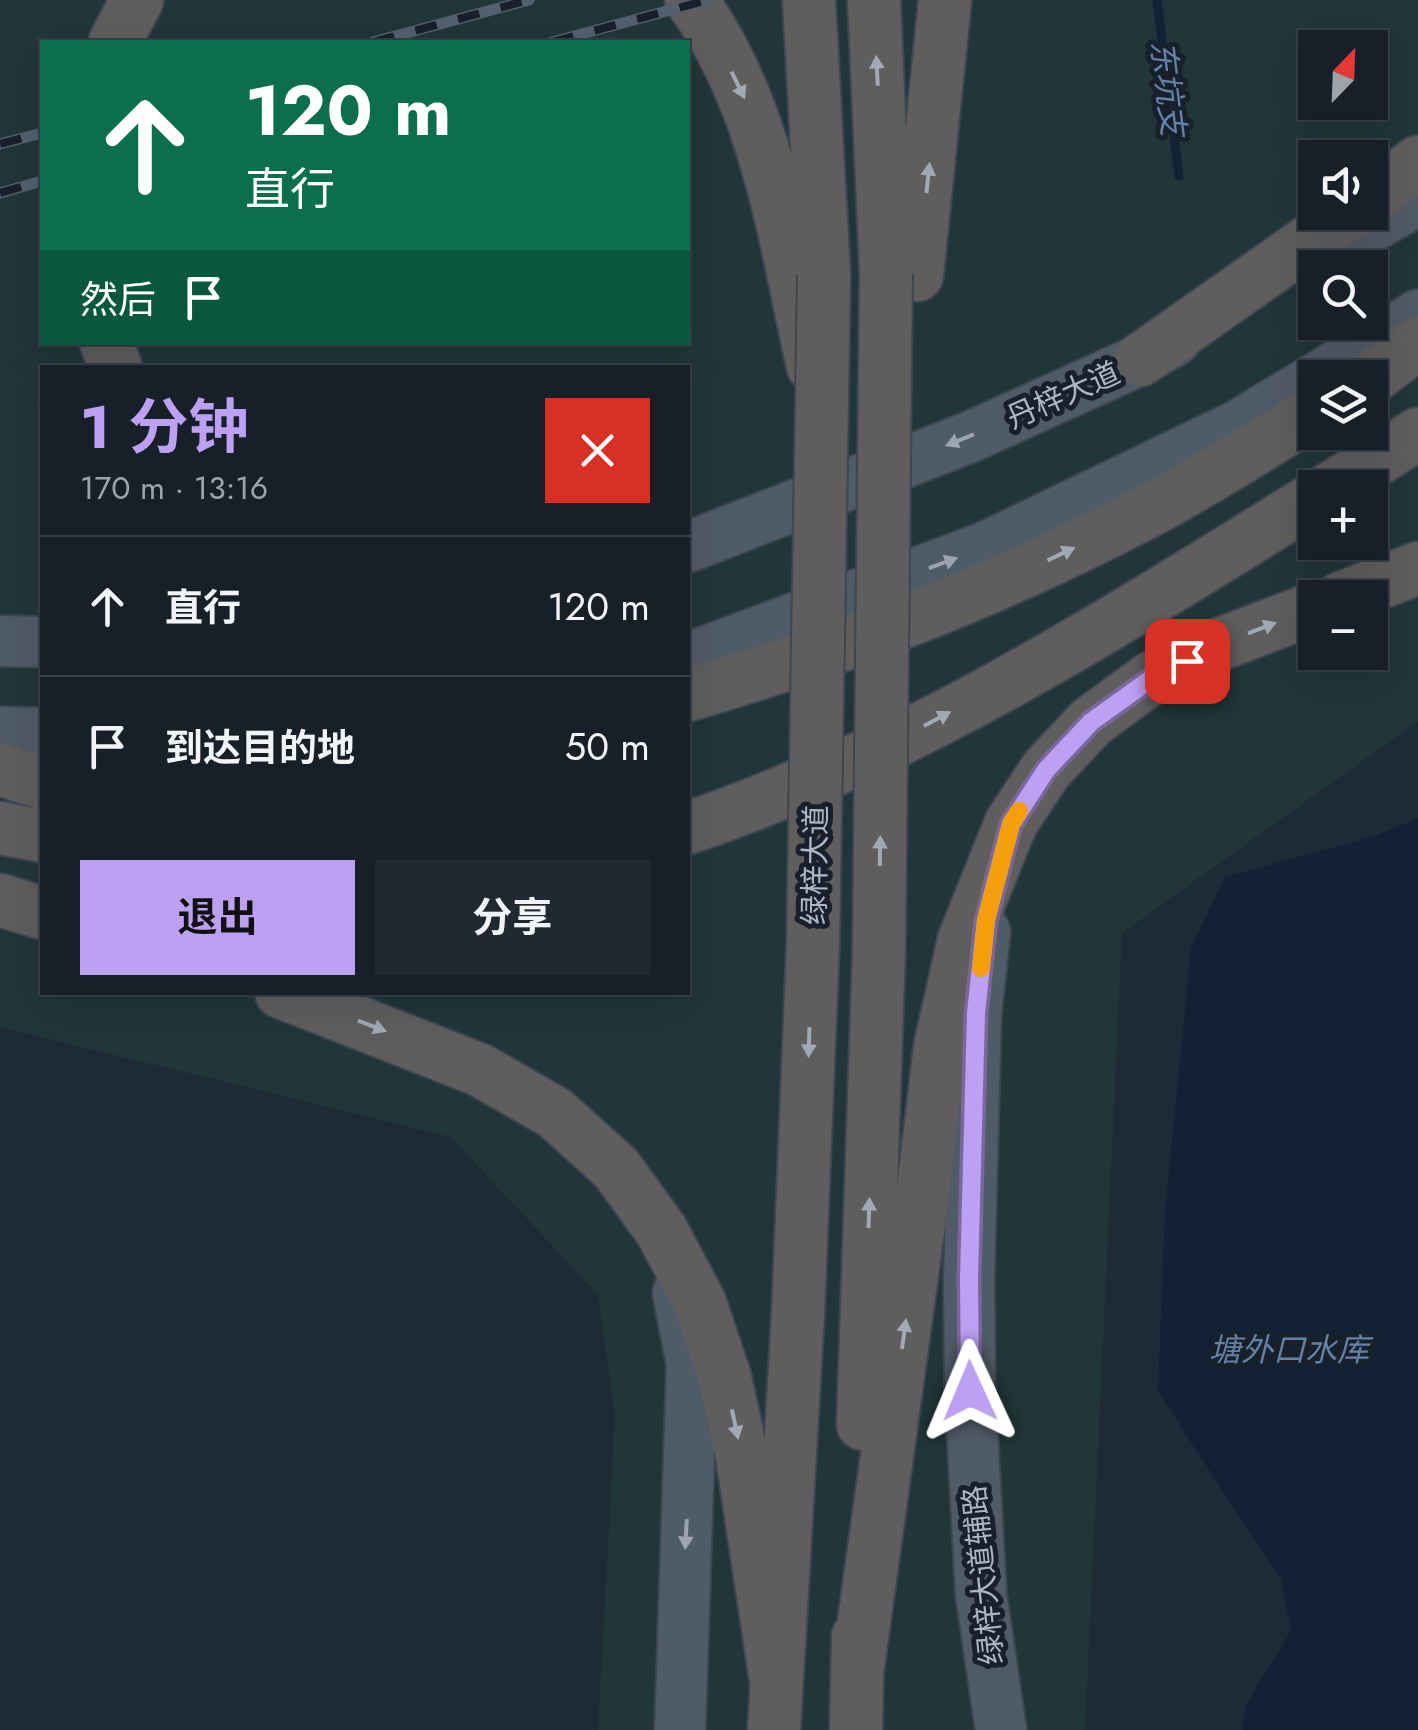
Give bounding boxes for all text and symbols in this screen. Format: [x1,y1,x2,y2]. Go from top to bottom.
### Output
north arrow [1298,30,1388,120]
map controls [1298,30,1388,670]
water label: 东坑支 [1139,38,1197,141]
one-way arrow [869,54,885,86]
text: 120 m [245,60,451,161]
one-way arrow [730,71,747,100]
icon: ahead [80,80,210,210]
button: sound [1298,140,1388,230]
text: 直行 [245,157,335,222]
one-way arrow [920,162,936,194]
button: search [1298,250,1388,340]
icon: arrive [176,270,231,325]
text: 然后 [80,272,156,327]
street label: 丹梓大道 [999,351,1127,439]
button: layers [1298,360,1388,450]
text: 1 分钟 [80,384,249,471]
button: close [545,398,650,503]
one-way arrow [945,433,975,449]
text: 170 m · 13:16 [80,465,268,511]
button: + [1298,470,1388,560]
one-way arrow [1046,545,1075,562]
one-way arrow [928,555,958,570]
icon: ahead [80,579,135,634]
text: 120 m [547,579,650,634]
text: 直行 [165,580,241,635]
button: − [1298,580,1388,670]
pin [1145,619,1230,704]
one-way arrow [1247,620,1277,635]
icon: arrive [1160,634,1215,689]
one-way arrow [922,711,951,728]
icon: arrive [80,719,135,774]
text: 50 m [565,719,650,774]
text: 到达目的地 [165,720,355,775]
street label: 绿梓大道 [792,805,838,925]
one-way arrow [872,835,888,867]
button: 退出 [80,860,355,975]
button: 分享 [375,860,650,975]
one-way arrow [358,1019,388,1034]
one-way arrow [801,1026,817,1058]
one-way arrow [861,1196,877,1228]
one-way arrow [896,1317,912,1349]
water label: 塘外口水库 [1209,1327,1374,1373]
position arrow [918,1339,1022,1443]
one-way arrow [727,1408,743,1439]
street label: 绿梓大道辅路 [952,1483,1014,1667]
one-way arrow [678,1518,694,1550]

